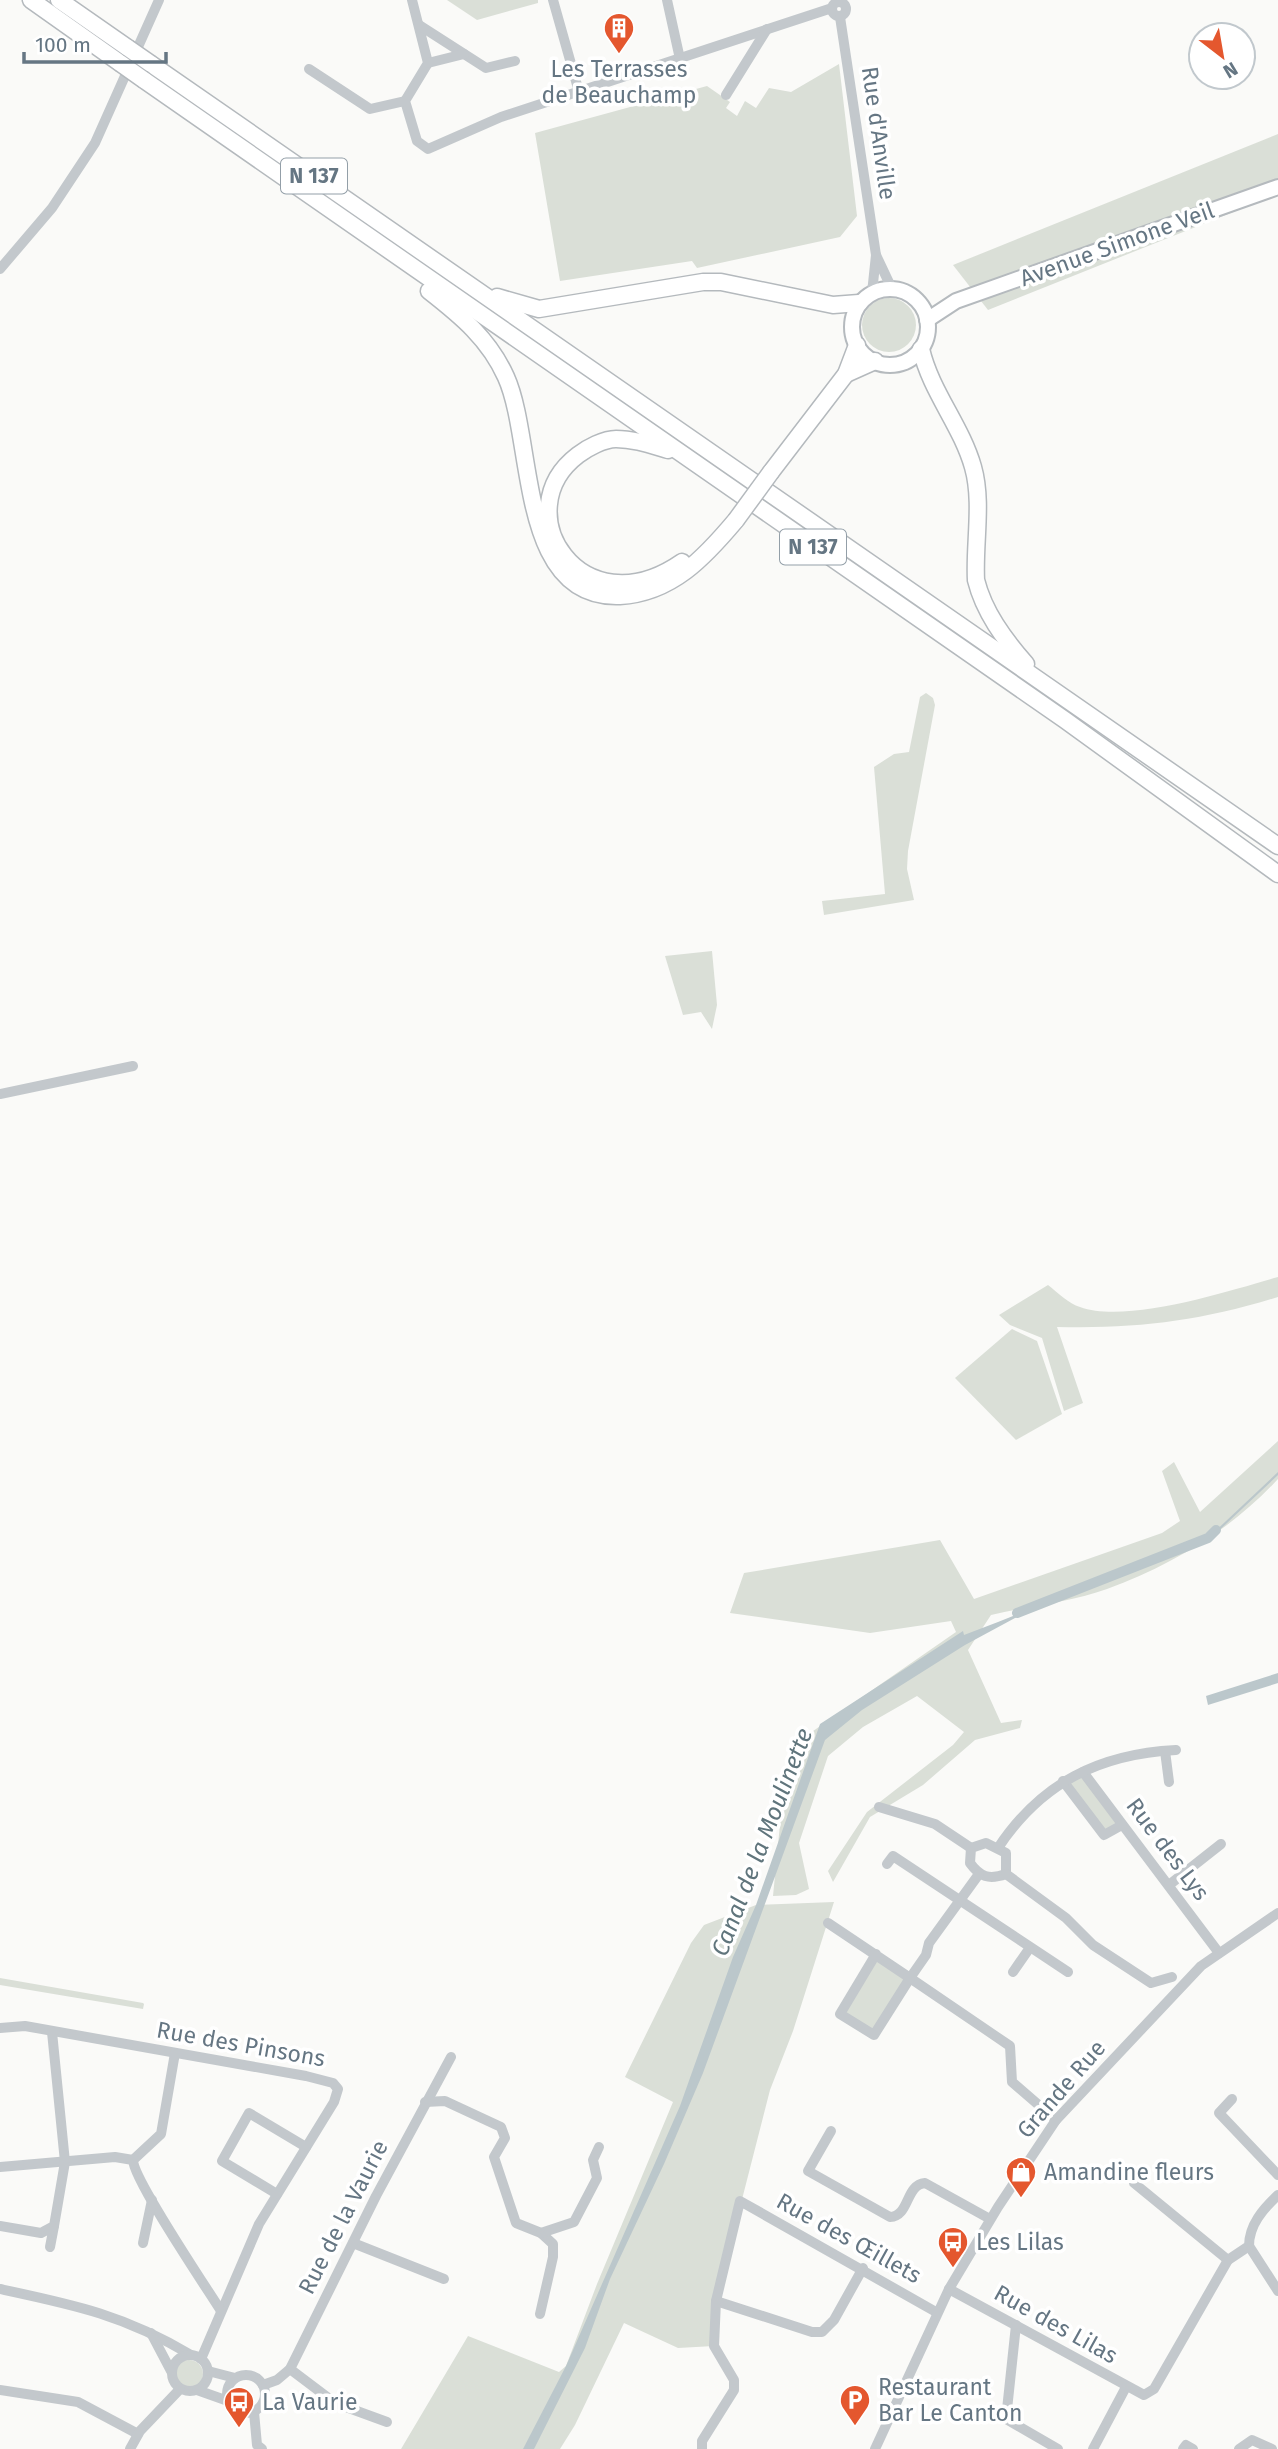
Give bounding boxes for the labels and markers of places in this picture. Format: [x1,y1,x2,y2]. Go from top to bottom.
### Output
building icon: Les Terrasses de Beauchamp [602,11,636,55]
place label: Les Terrasses de Beauchamp [542,55,696,109]
shop icon: Amandine fleurs [1004,2155,1038,2199]
place label: Amandine fleurs [1044,2158,1214,2186]
bus stop icon: Les Lilas [936,2225,970,2269]
place label: Les Lilas [976,2228,1064,2256]
place label: Restaurant Bar Le Canton [878,2373,1023,2427]
parking icon: Restaurant Bar Le Canton [838,2383,872,2427]
bus stop icon: La Vaurie [222,2385,256,2429]
place label: La Vaurie [262,2388,358,2416]

